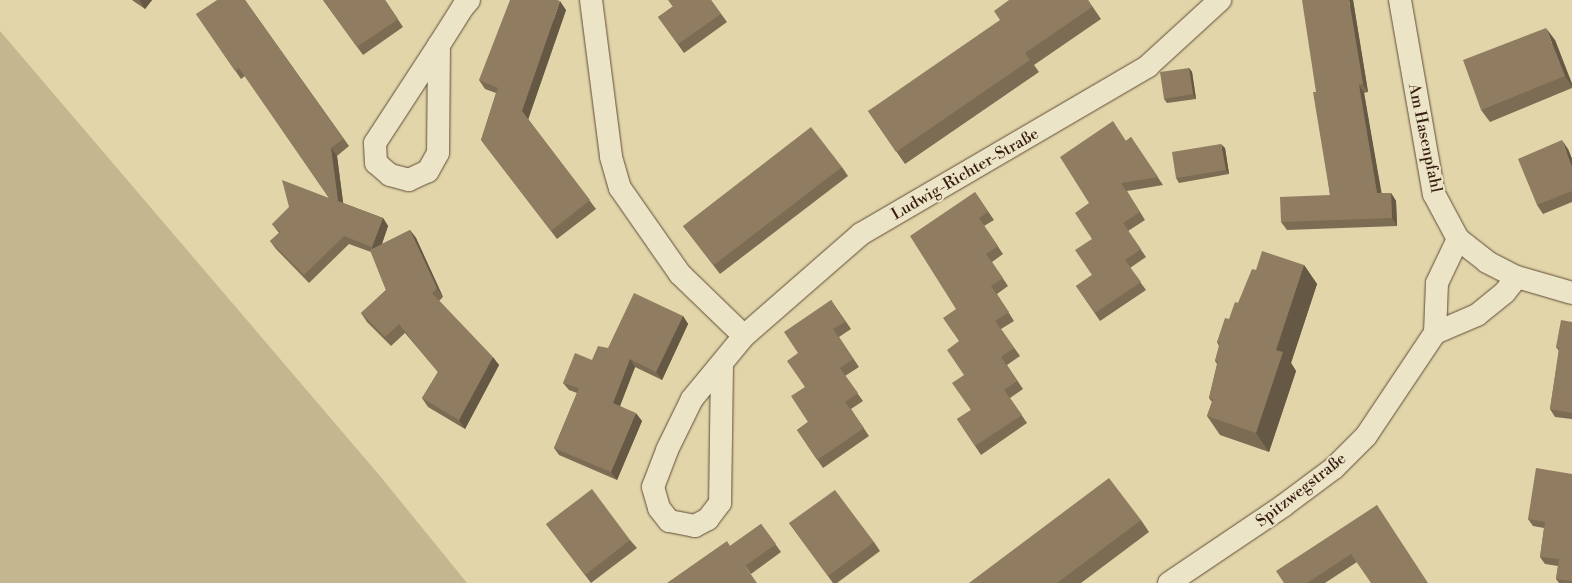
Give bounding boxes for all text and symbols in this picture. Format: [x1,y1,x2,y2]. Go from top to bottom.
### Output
street label: Am Hasenpfahl [1404,82,1446,194]
street label: Ludwig-Richter-Straße [888,124,1042,224]
street label: Spitzwegstraße [1252,449,1350,531]

